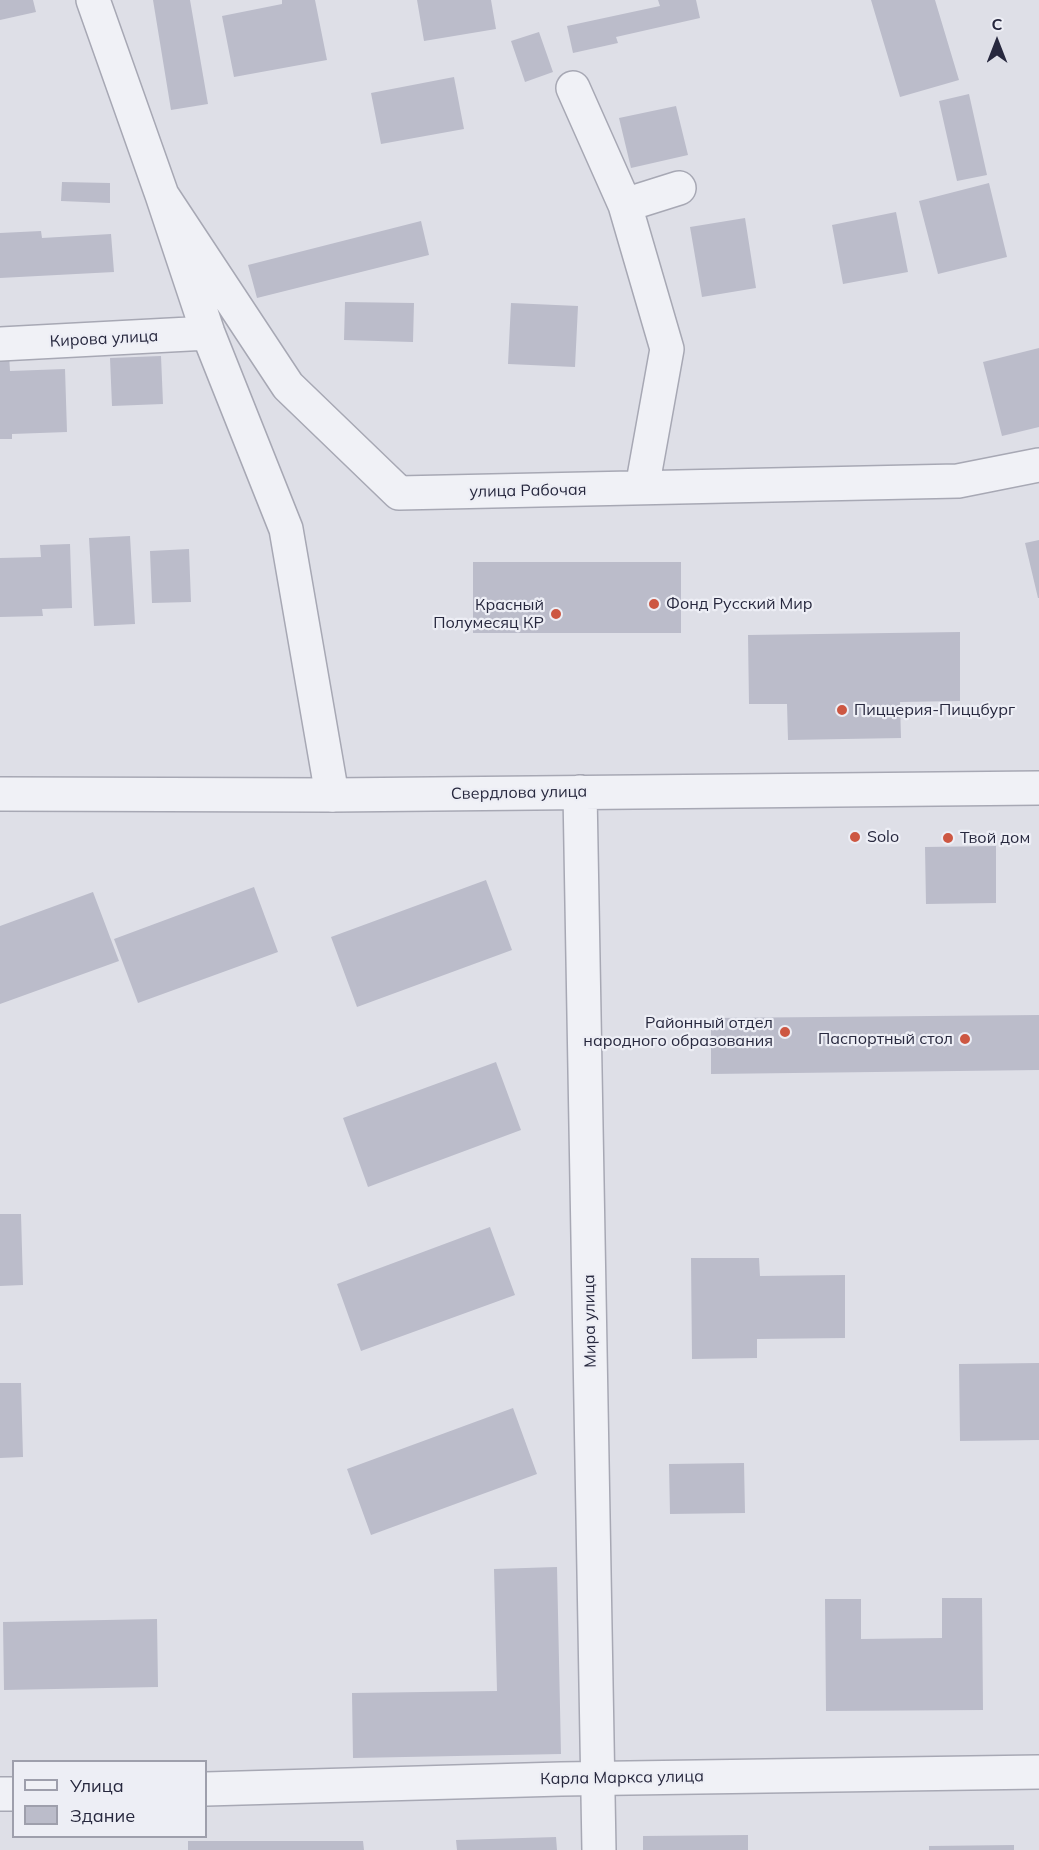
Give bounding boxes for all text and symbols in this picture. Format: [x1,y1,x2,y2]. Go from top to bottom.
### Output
north arrow [967,12,1027,72]
text: С [992,14,1002,34]
street label: Кирова улица [49,327,159,351]
street label: улица Рабочая [469,480,587,502]
place label: Фонд Русский Мир [666,594,813,614]
place label: Красный Полумесяц КР [433,595,544,633]
marker: Фонд Русский Мир [647,597,661,611]
marker: Красный Полумесяц КР [549,607,563,621]
place label: Пиццерия-Пиццбург [854,700,1015,720]
marker: Пиццерия-Пиццбург [835,703,849,717]
street label: Свердлова улица [451,782,587,804]
place label: Solo [867,827,899,847]
place label: Твой дом [960,828,1030,848]
marker: Solo [848,830,862,844]
marker: Твой дом [941,831,955,845]
place label: Районный отдел народного образования [583,1013,773,1051]
marker: Районный отдел народного образования [778,1025,792,1039]
place label: Паспортный стол [818,1029,953,1049]
marker: Паспортный стол [958,1032,972,1046]
street label: Мира улица [580,1274,600,1368]
legend [12,1760,207,1838]
street label: Карла Маркса улица [540,1767,704,1789]
text: Улица [70,1774,124,1797]
text: Здание [70,1804,135,1827]

